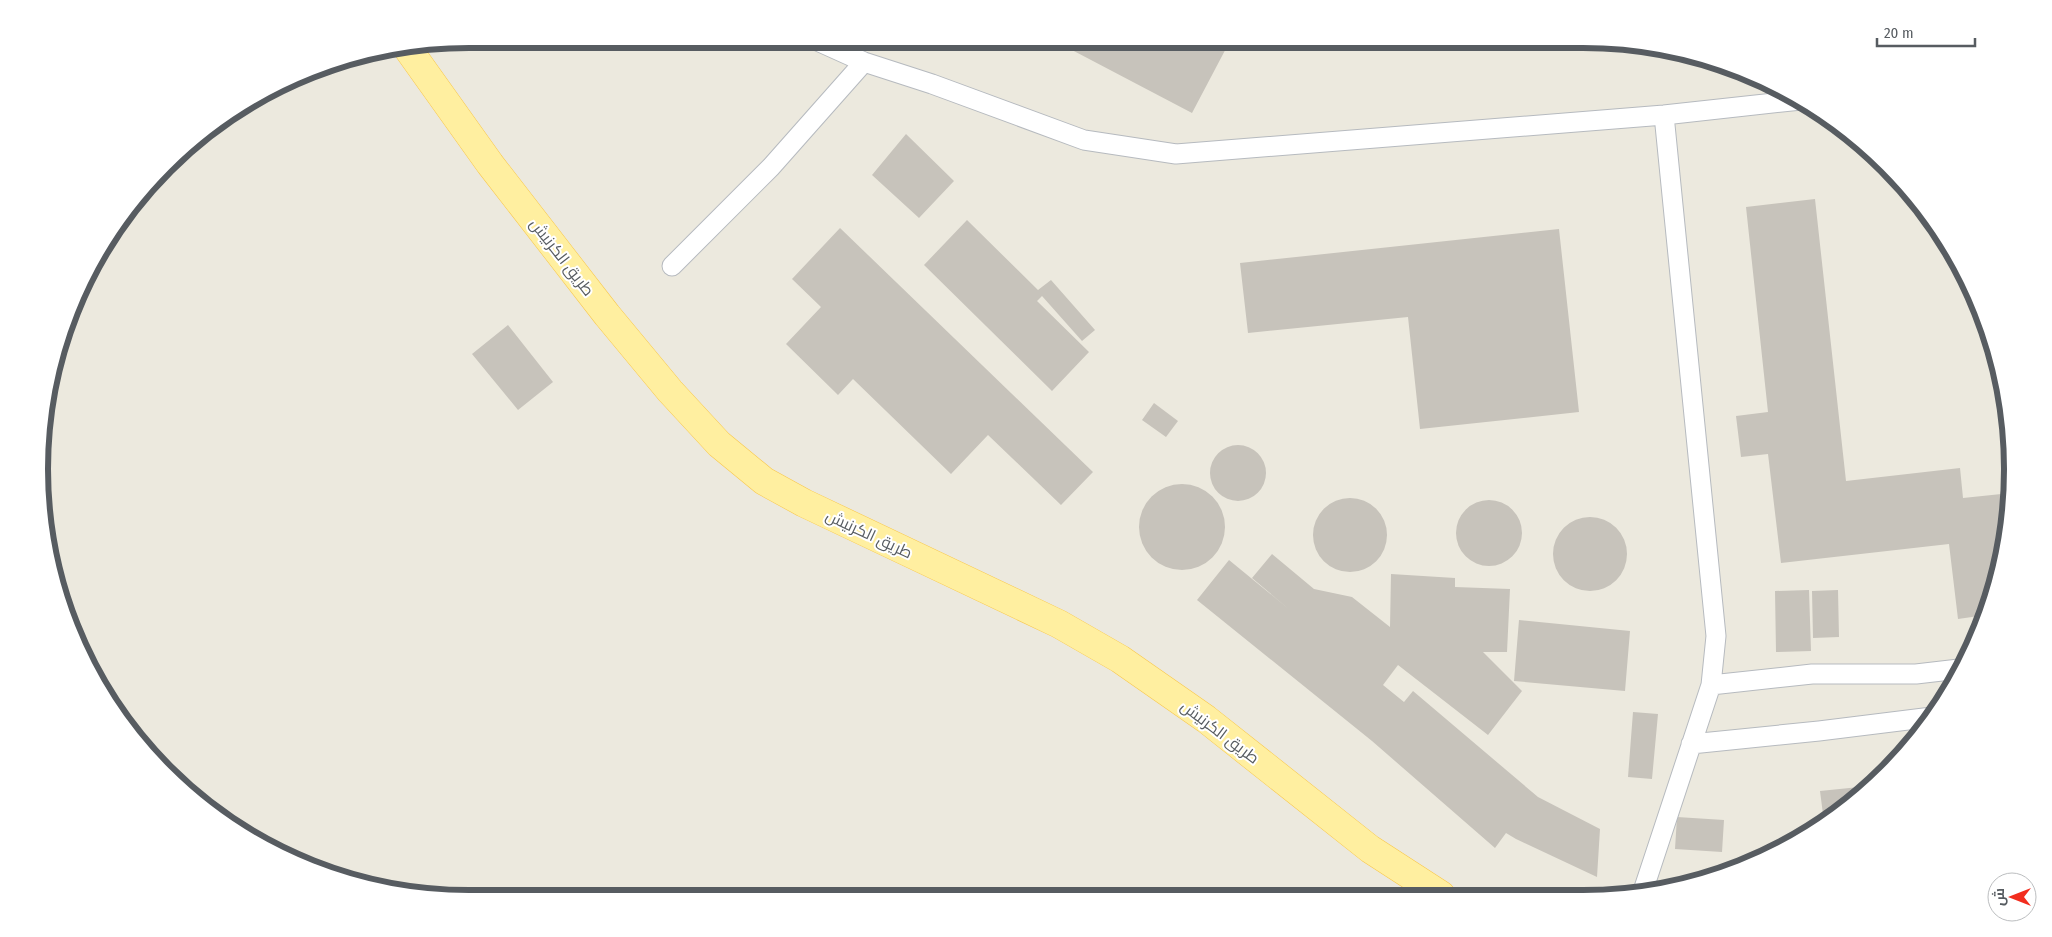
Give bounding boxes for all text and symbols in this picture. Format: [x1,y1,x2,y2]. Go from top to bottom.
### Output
scale bar [1877,15,1974,47]
text: 20 m [1884,24,1914,42]
street label: طريق الكرنيش [525,214,598,300]
street label: طريق الكرنيش [822,506,915,563]
street label: طريق الكرنيش [1176,696,1263,768]
north arrow [1987,872,2037,922]
text: ش [1991,888,2008,906]

